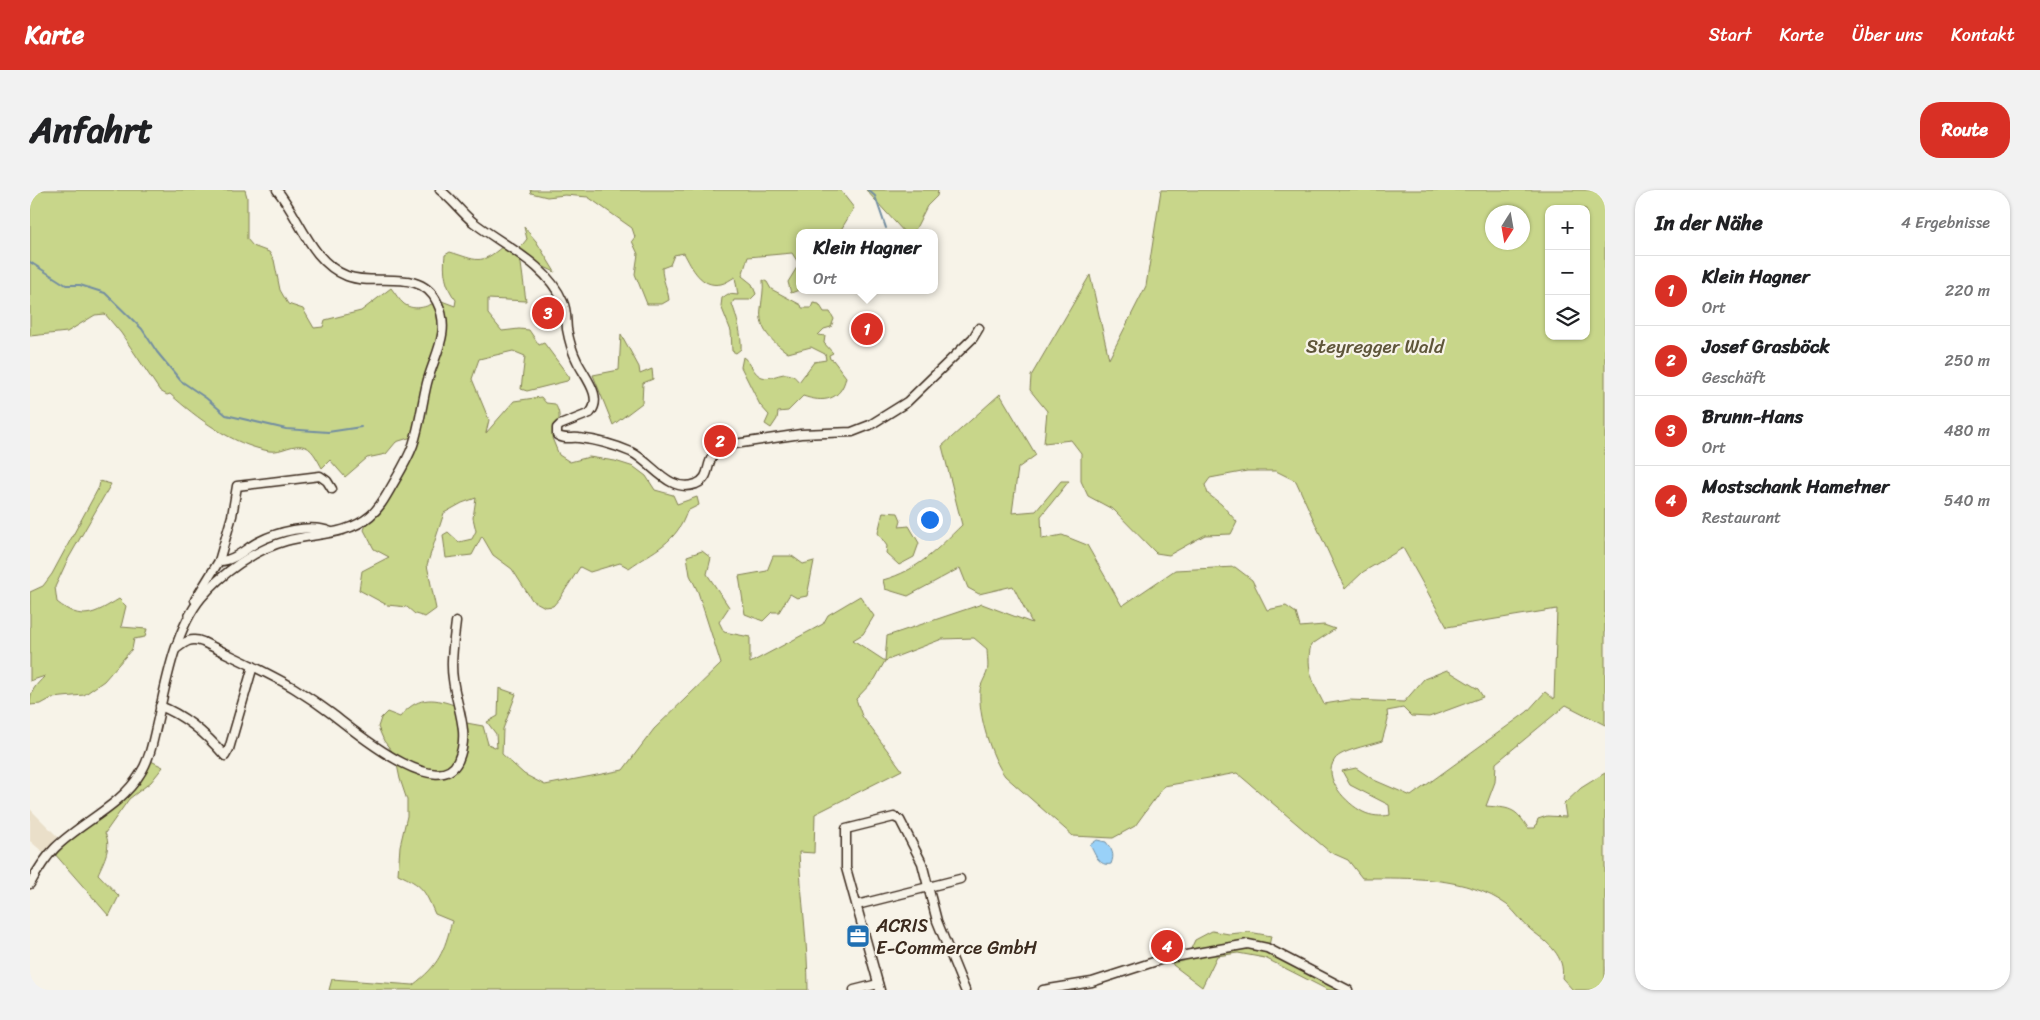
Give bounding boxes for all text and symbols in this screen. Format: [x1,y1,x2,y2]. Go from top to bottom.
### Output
text: Karte [25,14,84,56]
text: Start [1709,19,1752,51]
text: Karte [1780,19,1824,51]
text: Über uns [1852,19,1923,51]
text: Kontakt [1951,19,2015,51]
text: Anfahrt [30,99,153,161]
button: Route [1920,102,2010,158]
text: In der Nähe [1655,204,1763,242]
north arrow [1485,205,1530,250]
map controls [1545,205,1590,340]
button: + [1545,205,1590,250]
text: 4 Ergebnisse [1901,208,1990,237]
popup [796,229,938,294]
text: Klein Hagner [813,231,921,264]
button: − [1545,250,1590,295]
text: Klein Hagner [1702,260,1810,293]
text: Ort [813,264,837,293]
text: 1 [1668,276,1674,305]
text: 220 m [1945,276,1990,305]
text: Ort [1702,293,1726,322]
pin: 3 [532,294,564,332]
button: layers [1545,295,1590,340]
pin: 1 [851,310,883,348]
park label: Steyregger Wald [1306,330,1445,363]
text: Josef Grasböck [1702,330,1830,363]
text: 2 [1666,346,1676,375]
text: 250 m [1944,346,1990,375]
text: Geschäft [1702,363,1765,392]
text: Brunn-Hans [1702,400,1803,433]
text: 3 [1667,416,1675,445]
text: 480 m [1944,416,1990,445]
pin: 2 [704,422,736,460]
text: Ort [1702,433,1726,462]
text: Mostschank Hametner [1702,470,1889,503]
text: 4 [1666,486,1676,515]
text: 540 m [1944,486,1990,515]
text: Restaurant [1702,503,1781,532]
your location [917,507,943,533]
place label: ACRIS E-Commerce GmbH [875,909,1038,964]
office icon: ACRIS E-Commerce GmbH [845,923,871,949]
pin: 4 [1151,927,1183,965]

